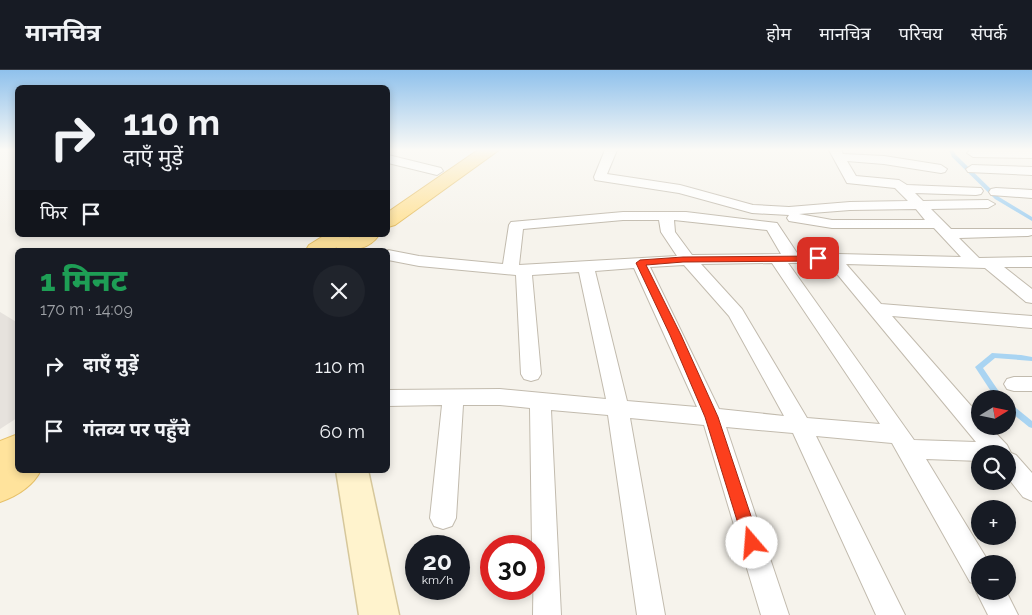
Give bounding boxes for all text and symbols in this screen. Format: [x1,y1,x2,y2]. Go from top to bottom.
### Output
text: मानचित्र [25,18,101,47]
text: होम [766,23,791,44]
text: मानचित्र [819,23,871,44]
text: परिचय [899,23,943,44]
text: संपर्क [971,23,1007,44]
text: 110 m [123,102,220,143]
icon: right [40,105,105,170]
text: दाएँ मुड़ें [123,144,183,170]
icon: arrive [77,200,105,228]
text: फिर [40,201,67,223]
pin [797,237,839,279]
icon: arrive [804,244,832,272]
text: 1 मिनट [40,263,127,298]
button: close [313,265,365,317]
text: 170 m · 14:09 [40,300,133,319]
icon: right [40,352,68,380]
text: दाएँ मुड़ें [83,353,139,375]
text: 110 m [315,355,365,377]
north arrow [971,390,1016,435]
map controls [971,390,1016,600]
icon: arrive [40,417,68,445]
text: गंतव्य पर पहुँचे [83,418,190,440]
text: 60 m [320,420,365,442]
button: search [971,445,1016,490]
button: + [971,500,1016,545]
position arrow [725,516,777,568]
speed limit sign: 30 [480,535,545,600]
text: 20 [423,546,452,576]
button: − [971,555,1016,600]
text: km/h [422,573,453,587]

